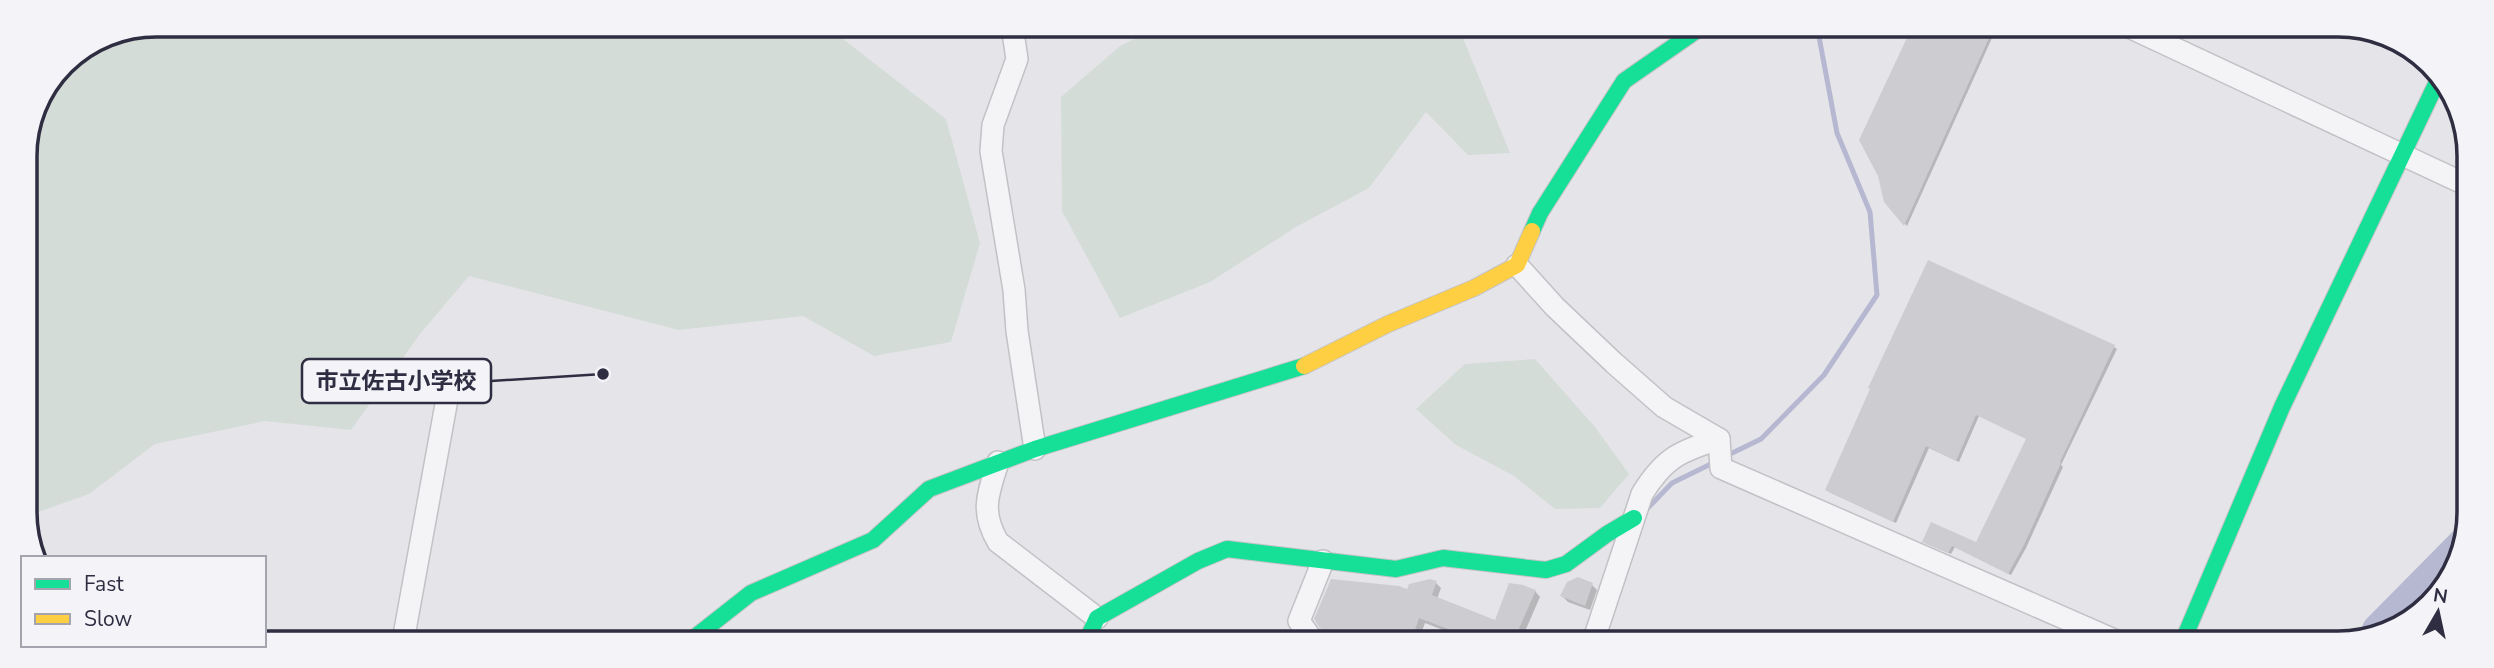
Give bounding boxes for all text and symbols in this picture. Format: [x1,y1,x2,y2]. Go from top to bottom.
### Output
callout: 市立佐古小学校 [302,359,491,403]
text: 市立佐古小学校 [316,366,477,397]
legend [21,556,266,647]
text: Fast [84,570,124,598]
north arrow [2403,577,2473,647]
text: N [2431,582,2450,610]
text: Slow [84,605,133,633]

